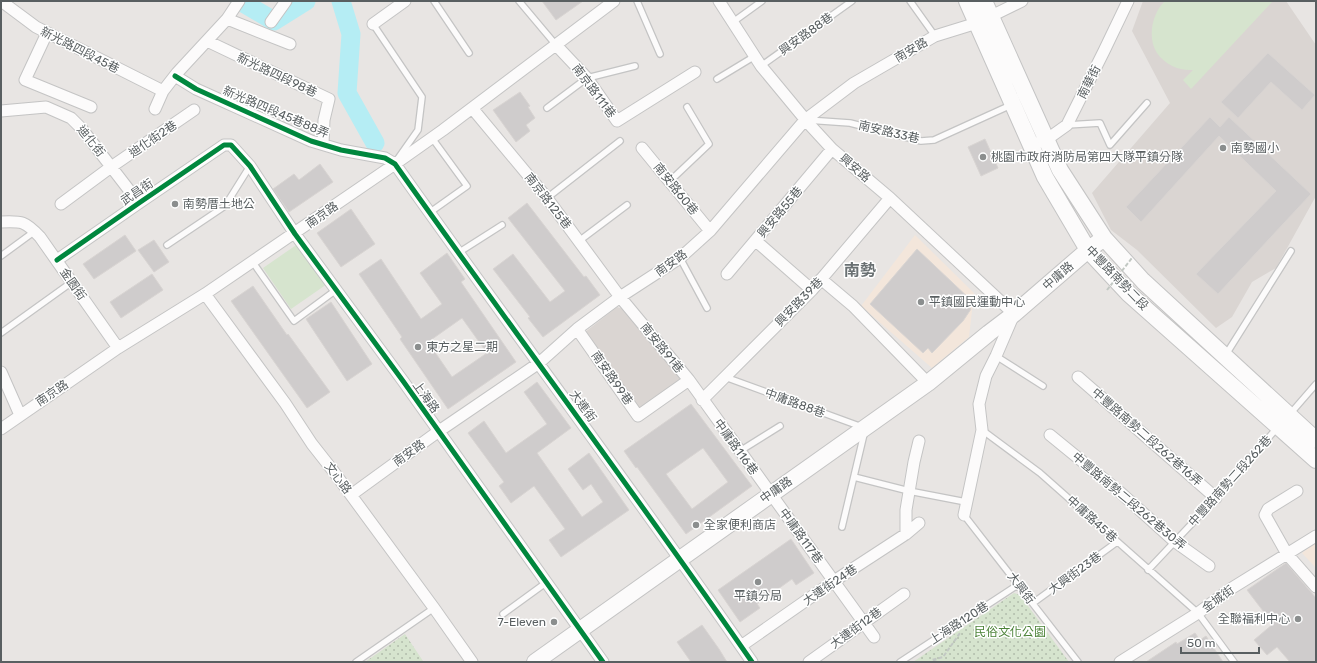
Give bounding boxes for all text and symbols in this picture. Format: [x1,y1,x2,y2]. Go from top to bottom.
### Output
street label: 興安路88巷 [776,10,836,58]
street label: 新光路四段45巷 [38,24,122,76]
street label: 南安路 [892,35,930,65]
street label: 新光路四段98巷 [235,50,319,100]
street label: 南京路111巷 [569,61,619,121]
street label: 南華街 [1075,63,1103,101]
street label: 新光路四段45巷88弄 [221,83,331,141]
street label: 迪化街2巷 [126,118,180,160]
street label: 南安路33巷 [857,118,921,146]
street label: 迪化街 [74,123,108,159]
place label: 南勢國小 [1231,141,1279,155]
marker: 南勢國小 [1218,143,1228,153]
place label: 桃園市政府消防局第四大隊平鎮分隊 [991,150,1183,164]
street label: 興安路 [837,151,873,185]
marker: 桃園市政府消防局第四大隊平鎮分隊 [978,152,988,162]
street label: 南安路60巷 [651,160,701,218]
street label: 南京路125巷 [522,170,574,232]
street label: 武昌街 [118,176,156,208]
street label: 興安路55巷 [755,184,805,240]
place label: 南勢厝土地公 [183,197,255,211]
marker: 南勢厝土地公 [170,199,180,209]
street label: 南京路 [303,199,341,231]
street label: 中豐路南勢二段 [1083,243,1151,313]
street label: 南安路 [652,247,690,279]
street label: 中庸路 [1040,259,1076,293]
district label: 南勢 [844,261,876,280]
street label: 金園街 [57,265,89,303]
street label: 興安路39巷 [772,275,826,329]
place label: 平鎮國民運動中心 [929,295,1025,309]
marker: 平鎮國民運動中心 [916,297,926,307]
street label: 南安路91巷 [638,320,686,376]
place label: 東方之星二期 [426,340,498,354]
marker: 東方之星二期 [413,342,423,352]
street label: 南安路99巷 [588,348,636,408]
street label: 南京路 [33,377,71,409]
street label: 上海路 [410,378,442,416]
street label: 中豐路南勢二段262巷16弄 [1089,385,1205,489]
street label: 中庸路88巷 [763,386,827,420]
street label: 大連街 [567,387,599,425]
street label: 中庸路116巷 [711,416,761,478]
street label: 中豐路南勢二段262巷 [1186,433,1274,529]
street label: 南安路 [390,437,428,469]
street label: 中豐路南勢二段262巷30弄 [1069,449,1189,553]
street label: 文心路 [322,459,354,497]
street label: 中庸路 [757,474,795,506]
street label: 中庸路45巷 [1064,493,1120,545]
street label: 中庸路117巷 [776,506,826,566]
place label: 全家便利商店 [704,518,776,532]
marker: 全家便利商店 [691,520,701,530]
street label: 大興街23巷 [1046,549,1104,597]
street label: 大連街24巷 [800,562,860,608]
street label: 大興街 [1005,569,1037,607]
marker: 平鎮分局 [753,577,763,587]
street label: 金城街 [1199,583,1237,615]
place label: 平鎮分局 [734,589,782,603]
street label: 上海路120巷 [927,599,991,647]
street label: 大連街12巷 [828,605,884,651]
place label: 全聯福利中心 [1218,612,1290,626]
marker: 全聯福利中心 [1293,614,1303,624]
place label: 7-Eleven [497,615,546,629]
marker: 7-Eleven [549,617,559,627]
park label: 民俗文化公園 [974,625,1046,639]
scale bar [1181,629,1259,655]
text: 50 m [1187,636,1215,650]

